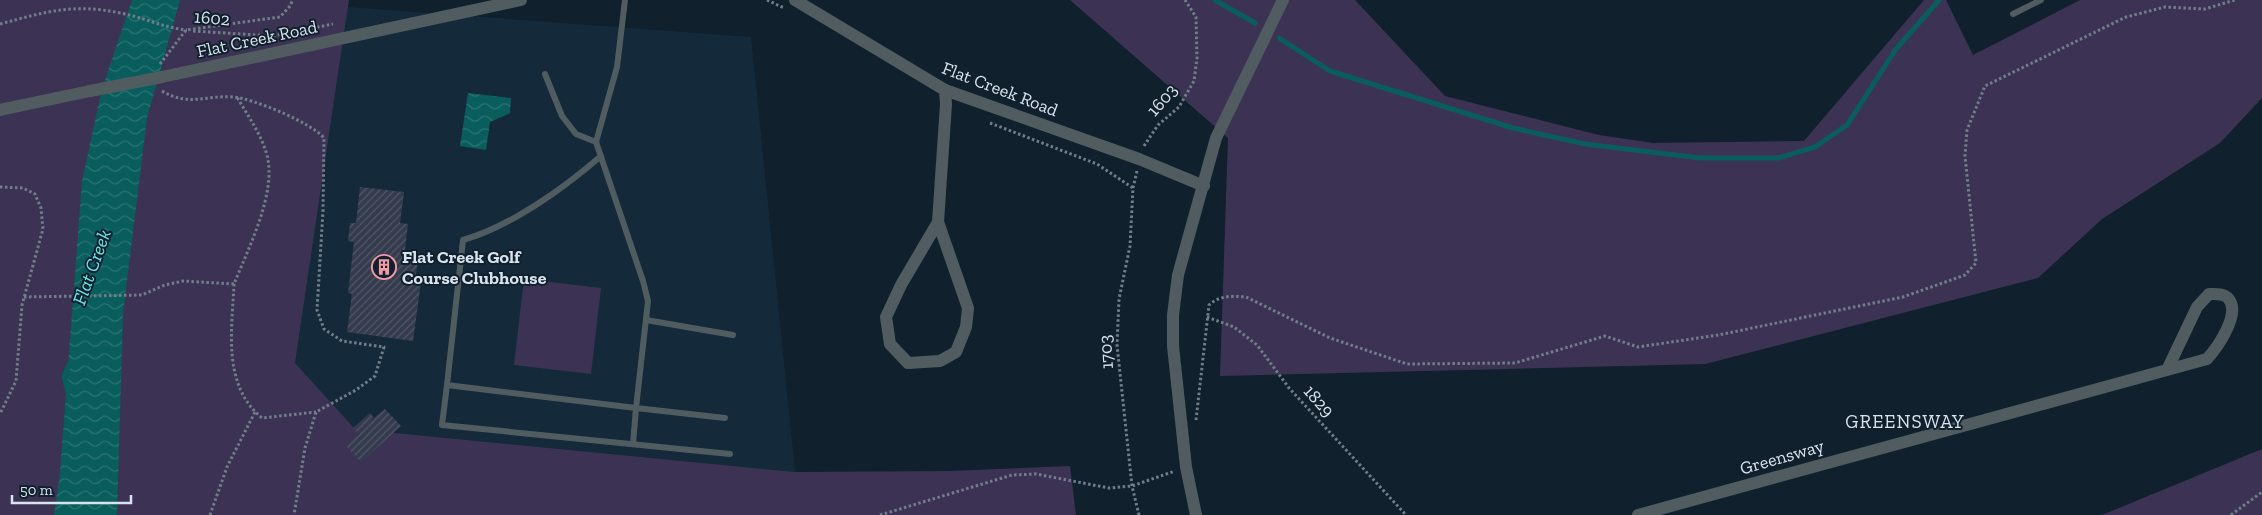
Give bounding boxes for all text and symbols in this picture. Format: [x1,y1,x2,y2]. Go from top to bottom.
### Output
street label: 1602 [193,5,231,31]
street label: Flat Creek Road [195,15,319,62]
street label: Flat Creek Road [939,57,1061,121]
street label: 1603 [1142,79,1182,121]
water label: Flat Creek [67,226,116,308]
place label: Flat Creek Golf Course Clubhouse [402,246,547,289]
building icon: Flat Creek Golf Course Clubhouse [371,254,397,280]
street label: 1703 [1094,334,1118,370]
street label: 1829 [1299,380,1339,422]
district label: GREENSWAY [1845,410,1965,433]
street label: Greensway [1737,434,1827,479]
scale bar [12,472,131,504]
text: 50 m [20,481,53,499]

